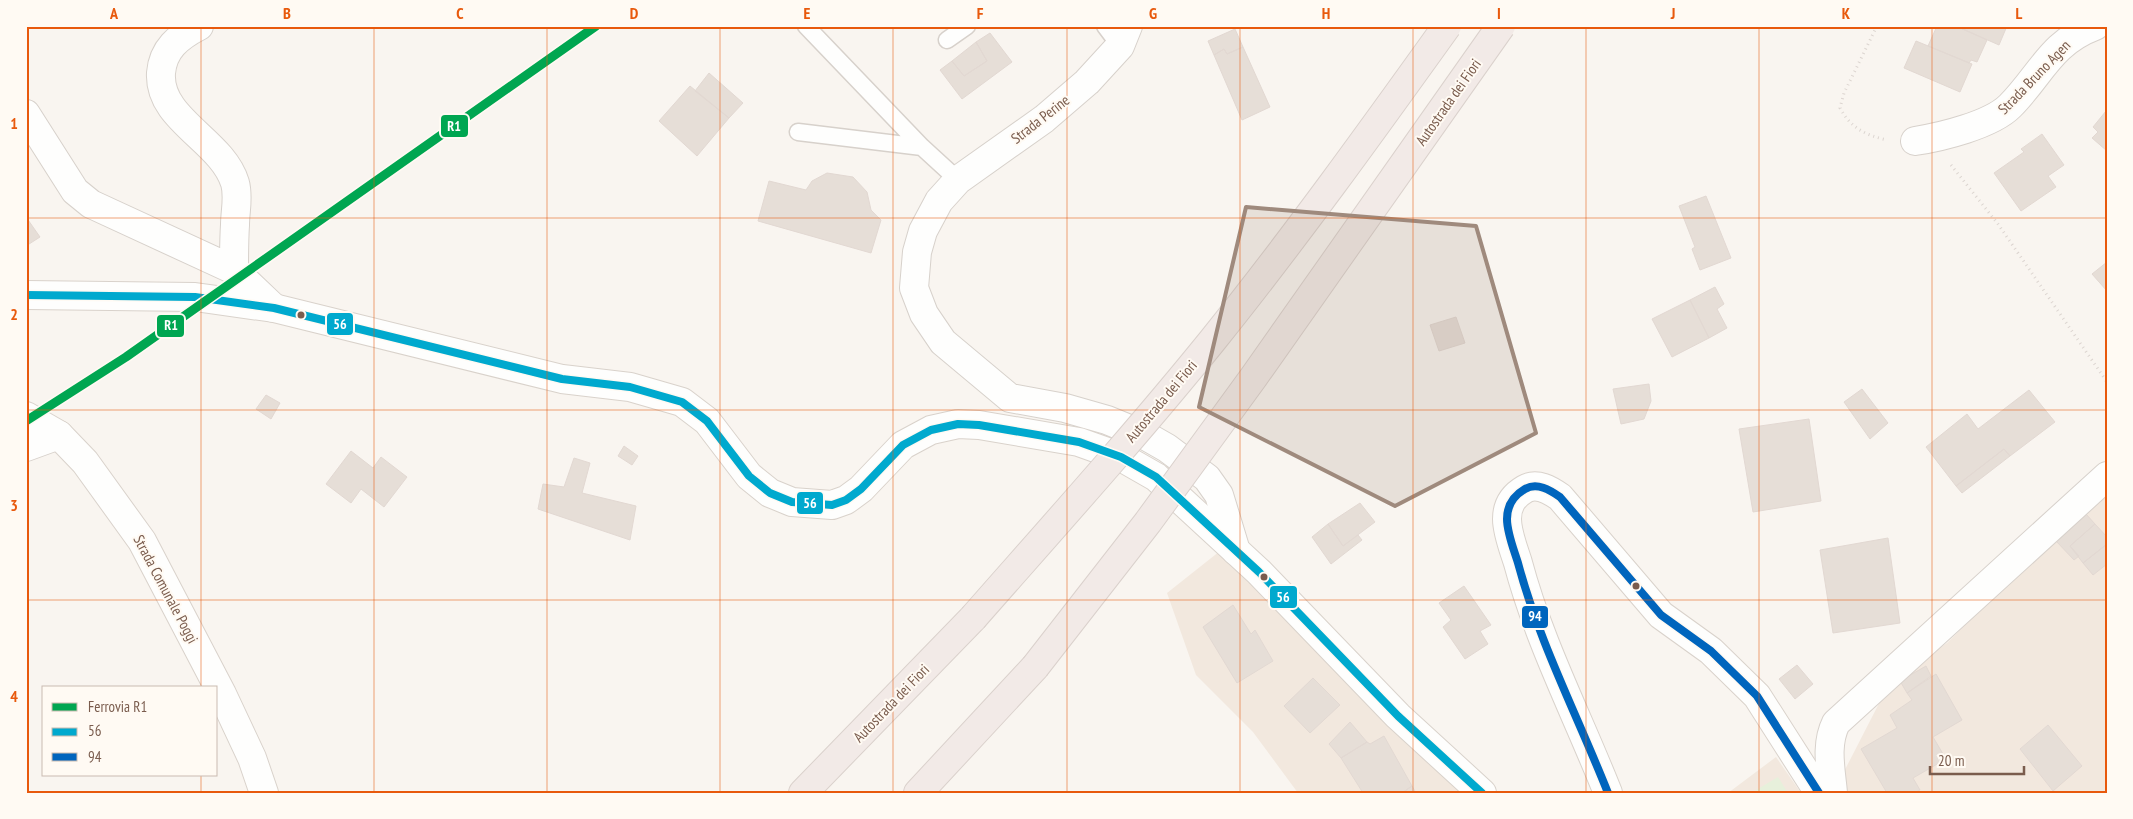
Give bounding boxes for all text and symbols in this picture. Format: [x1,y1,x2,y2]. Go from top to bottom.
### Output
text: A [109,3,119,23]
text: B [283,3,291,23]
text: C [456,3,464,23]
text: D [630,3,639,23]
text: E [804,3,811,23]
text: F [977,3,984,23]
text: G [1149,3,1157,23]
text: H [1322,3,1330,23]
text: I [1497,3,1501,23]
text: J [1670,3,1675,23]
text: K [1842,3,1851,23]
text: L [2016,3,2023,23]
street label: Strada Bruno Agen [1994,36,2074,118]
street label: Autostrada dei Fiori [1411,55,1485,149]
street label: Strada Perine [1007,90,1073,148]
text: 1 [10,113,18,133]
line badge: R1 [440,114,469,138]
text: R1 [447,117,461,135]
text: 2 [10,304,18,324]
unlabelled marker [296,310,306,320]
line badge: 56 [326,312,354,336]
line badge: R1 [156,314,185,338]
text: 56 [333,315,347,333]
text: R1 [164,316,178,334]
street label: Autostrada dei Fiori [1121,356,1201,446]
line badge: 56 [796,491,824,515]
text: 56 [803,494,817,512]
text: 3 [10,495,18,515]
street label: Strada Comunale Poggi [129,532,203,646]
unlabelled marker [1259,572,1269,582]
unlabelled marker [1631,581,1641,591]
line badge: 56 [1269,585,1298,609]
text: 56 [1276,588,1290,606]
line badge: 94 [1521,605,1549,629]
text: 94 [1528,607,1542,625]
street label: Autostrada dei Fiori [849,660,933,746]
text: 4 [10,686,18,706]
legend [42,686,218,776]
text: Ferrovia R1 [88,697,147,716]
text: 56 [88,721,102,740]
scale bar [1930,744,2024,776]
text: 94 [88,747,102,766]
text: 20 m [1938,751,1964,770]

